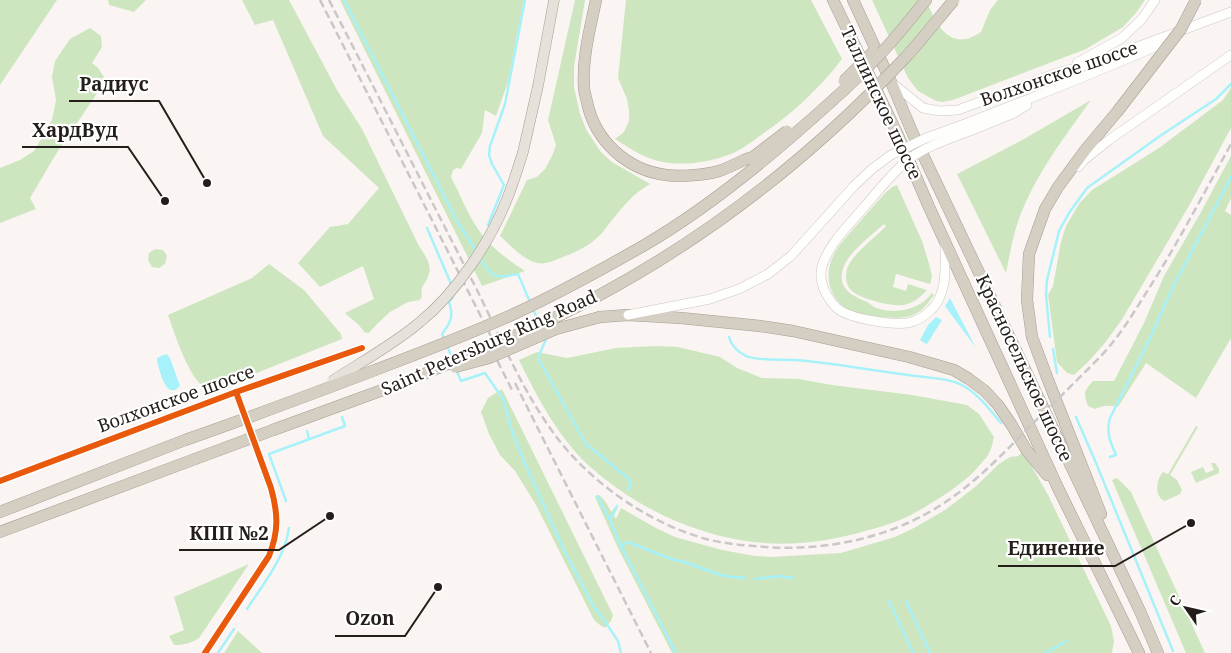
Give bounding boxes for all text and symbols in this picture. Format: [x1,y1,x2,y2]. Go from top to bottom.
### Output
street label: Таллинское шоссе [836,22,928,183]
street label: Волхонское шоссе [977,35,1141,111]
callout: Радиус [69,67,159,101]
text: Радиус [79,71,149,97]
callout: ХардВуд [22,113,128,147]
text: ХардВуд [32,117,118,143]
street label: Красносельское шоссе [971,270,1079,465]
street label: Saint Petersburg Ring Road [377,284,600,401]
street label: Волхонское шоссе [94,359,257,438]
callout: КПП №2 [179,516,279,550]
text: КПП №2 [189,520,269,546]
callout: Единение [998,532,1115,566]
text: Единение [1007,535,1105,561]
north arrow [1161,583,1211,633]
text: С [1164,591,1185,610]
callout: Ozon [335,602,405,636]
text: Ozon [345,605,395,631]

